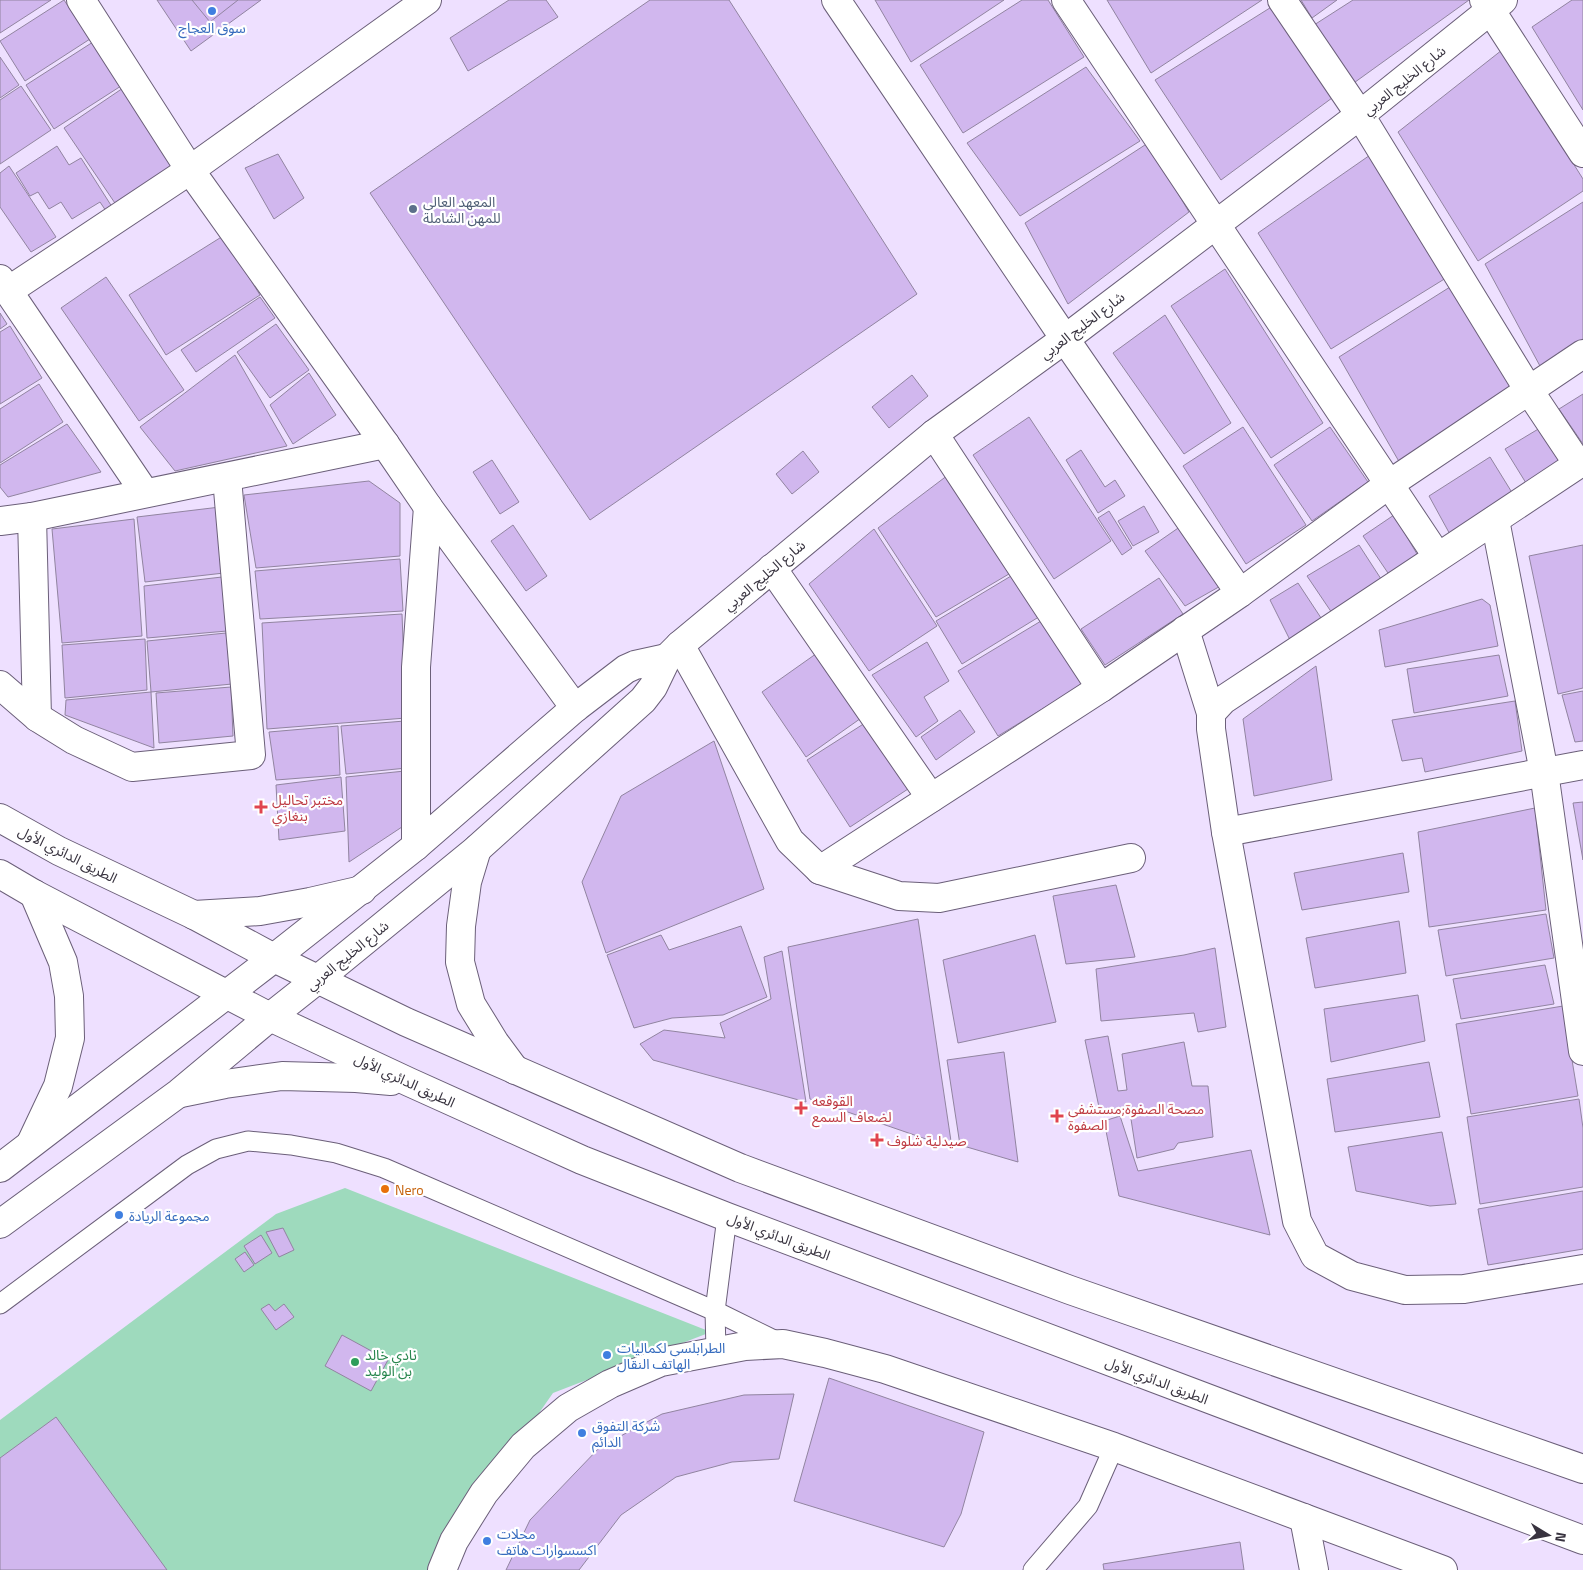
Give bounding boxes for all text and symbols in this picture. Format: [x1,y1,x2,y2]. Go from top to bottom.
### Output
marker: سوق العجاج [206,5,218,17]
place label: سوق العجاج [178,17,246,39]
street label: شارع الخليج العربي [1358,40,1451,121]
place label: المعهد العالي للمهن الشاملة [423,191,501,228]
marker: المعهد العالي للمهن الشاملة [407,203,419,215]
street label: شارع الخليج العربي [1035,286,1130,365]
street label: شارع الخليج العربي [718,534,810,617]
place label: مختبر تحاليل بنغازي [272,789,343,827]
marker: مختبر تحاليل بنغازي [254,800,268,814]
street label: الطريق الدائري الأول [14,820,121,889]
street label: شارع الخليج العربي [301,915,394,996]
street label: الطريق الدائري الأول [351,1047,459,1114]
place label: القوقعه لضعاف السمع [812,1090,892,1128]
place label: مصحة الصفوة;مستشفى الصفوة [1068,1098,1204,1135]
marker: القوقعه لضعاف السمع [794,1101,808,1115]
marker: مصحة الصفوة;مستشفى الصفوة [1050,1109,1064,1123]
place label: صيدلية شلوف [887,1130,967,1151]
marker: صيدلية شلوف [871,1134,883,1146]
place label: Nero [395,1179,424,1200]
marker: Nero [379,1183,391,1195]
place label: مجموعة الريادة [129,1205,210,1226]
street label: الطريق الدائري الأول [724,1207,834,1266]
marker: مجموعة الريادة [113,1209,125,1221]
place label: الطرابلسي لكماليات الهاتف النقال [617,1337,725,1374]
place label: نادي خالد بن الوليد [365,1344,417,1381]
marker: الطرابلسي لكماليات الهاتف النقال [601,1349,613,1361]
street label: الطريق الدائري الأول [1102,1351,1212,1410]
marker: نادي خالد بن الوليد [349,1356,361,1368]
place label: شركة التفوق الدائم [592,1415,660,1453]
marker: شركة التفوق الدائم [576,1427,588,1439]
north arrow [1523,1510,1573,1560]
place label: محلات اكسسوارات هاتف [497,1523,597,1560]
text: N [1550,1531,1572,1544]
marker: محلات اكسسوارات هاتف [481,1535,493,1547]

